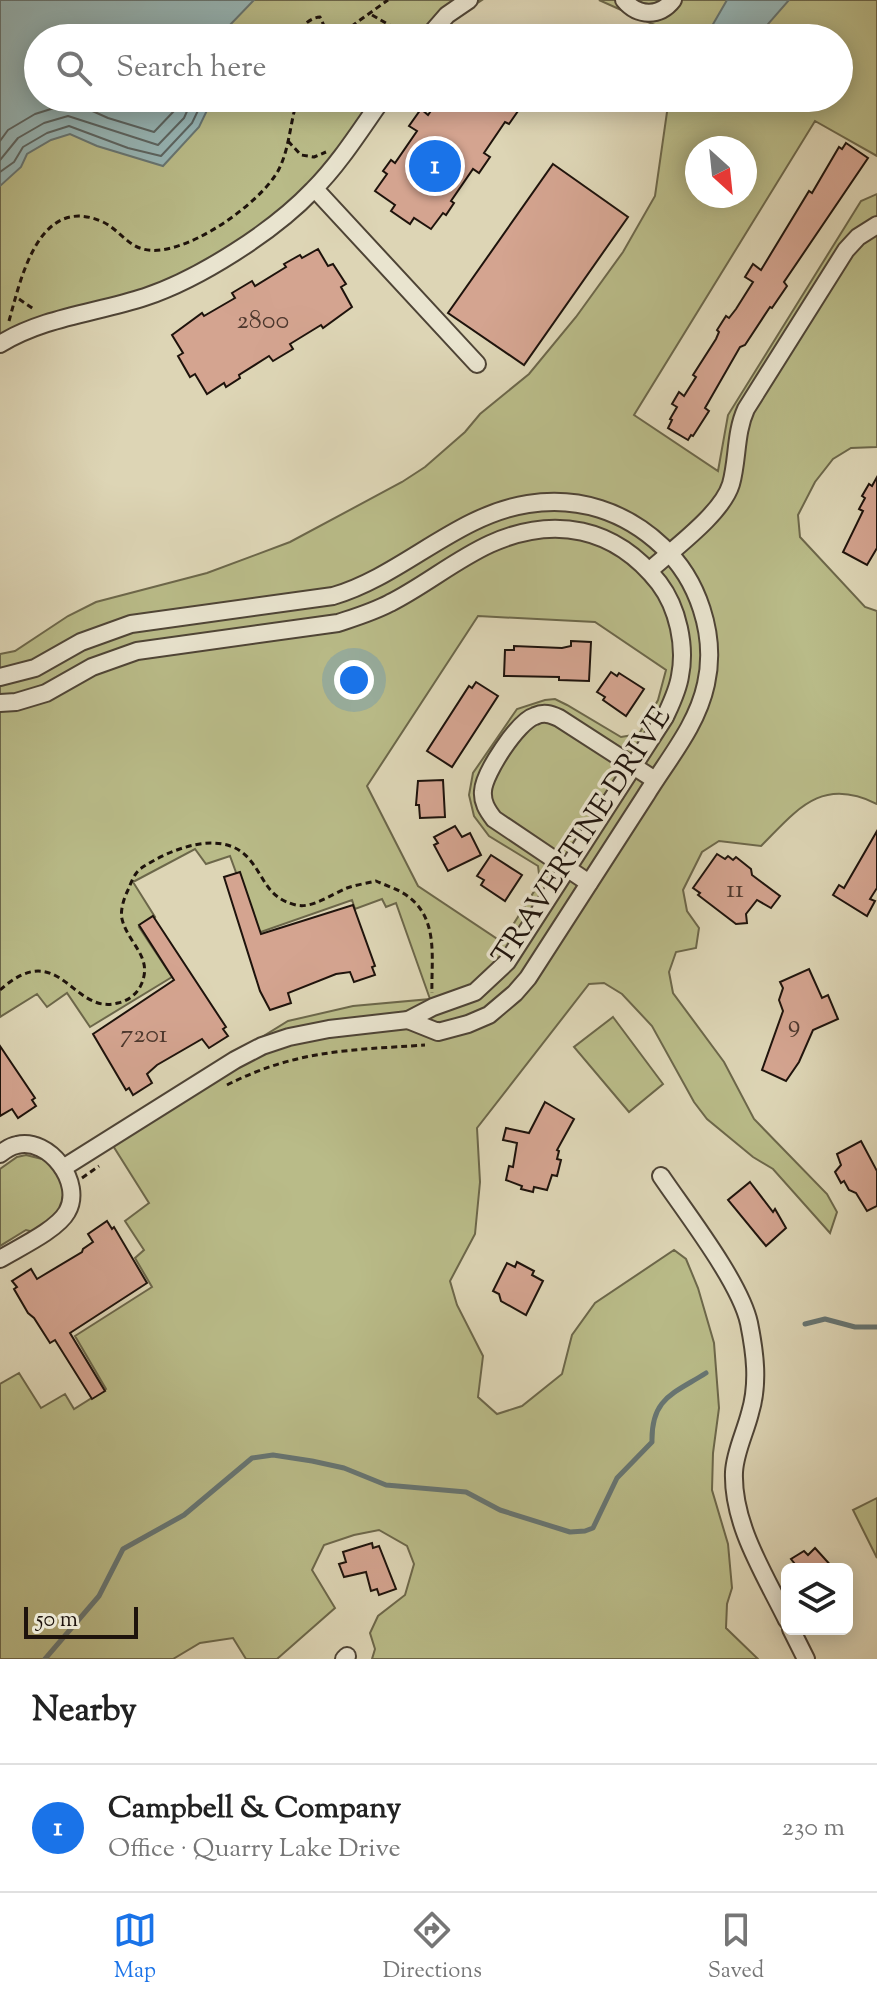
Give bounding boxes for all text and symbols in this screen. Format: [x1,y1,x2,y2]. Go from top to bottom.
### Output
search box [24,24,853,112]
icon: search [52,46,96,90]
text: Search here [116,47,266,90]
pin: 1 [409,136,461,196]
north arrow [685,136,757,208]
house number: 2800 [237,303,289,340]
your location [334,660,374,700]
street label: TRAVERTINE DRIVE [483,699,683,975]
house number: 11 [726,872,744,909]
house number: 9 [788,1007,800,1044]
house number: 7201 [120,1017,168,1054]
map controls [781,1563,853,1635]
button: layers [781,1563,853,1635]
scale bar [24,1603,138,1639]
text: 50 m [36,1605,78,1637]
text: Nearby [32,1687,137,1736]
text: Campbell & Company [108,1788,401,1831]
text: 1 [54,1810,62,1847]
text: 230 m [782,1810,845,1847]
text: Office · Quarry Lake Drive [108,1831,401,1868]
tab: Map [113,1908,157,1988]
tab: Directions [383,1908,482,1988]
tab: Saved [708,1908,764,1988]

